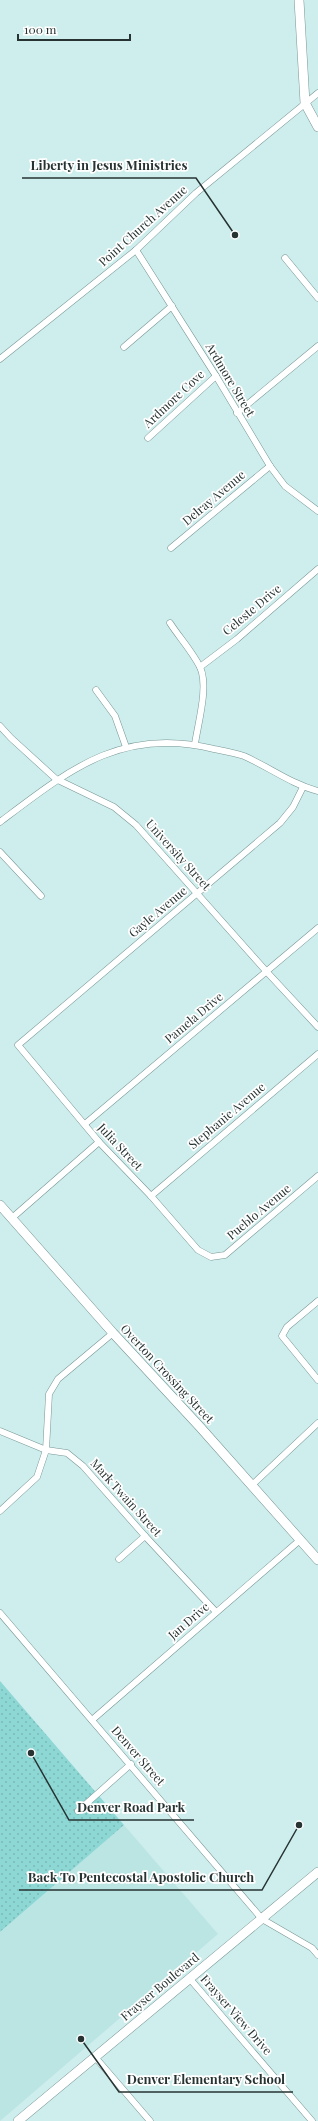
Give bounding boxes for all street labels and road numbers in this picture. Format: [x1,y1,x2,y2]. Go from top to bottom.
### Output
street label: Point Church Avenue [95,181,190,269]
street label: Ardmore Street [202,339,260,420]
street label: Ardmore Cove [139,366,207,431]
street label: Delray Avenue [179,466,248,528]
street label: Celeste Drive [219,580,284,638]
street label: University Street [143,816,215,894]
street label: Gayle Avenue [125,882,190,940]
street label: Pamela Drive [161,988,226,1046]
street label: Stephanie Avenue [185,1078,268,1152]
street label: Julia Street [94,1119,147,1174]
street label: Pueblo Avenue [223,1180,294,1243]
street label: Overton Crossing Street [118,1320,218,1427]
street label: Mark Twain Street [88,1455,166,1540]
street label: Jan Drive [164,1598,212,1643]
street label: Denver Street [108,1722,170,1789]
street label: Frayser Boulevard [117,1949,202,2024]
street label: Frayser View Drive [198,1971,276,2058]

